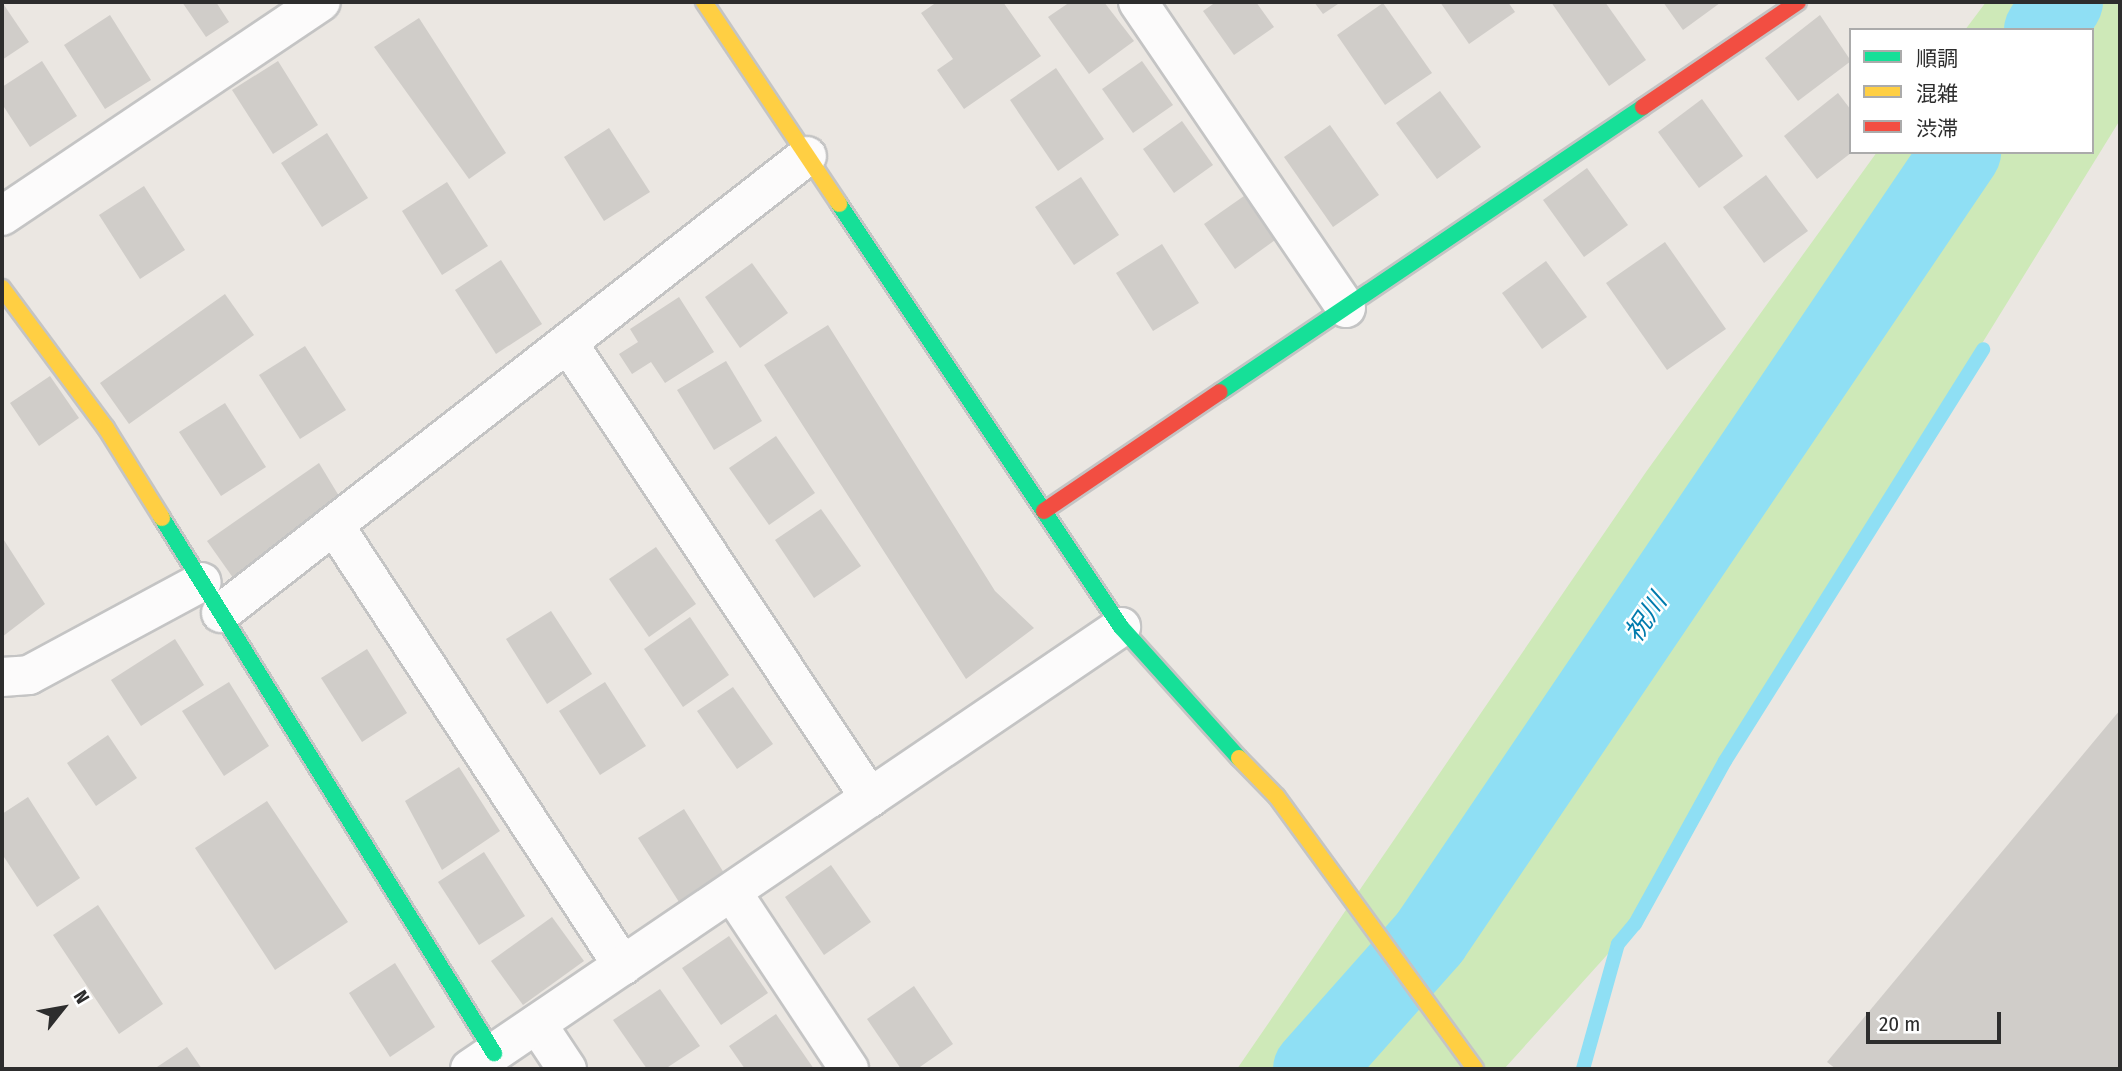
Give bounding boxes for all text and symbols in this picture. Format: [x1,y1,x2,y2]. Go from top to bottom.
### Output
legend [1849,28,2094,154]
text: 順調 [1916,46,1958,72]
text: 混雑 [1916,81,1958,107]
text: 渋滞 [1916,116,1958,142]
water label: 祝川 [1619,588,1673,648]
north arrow [28,973,98,1043]
text: N [69,986,94,1008]
scale bar [1870,998,2005,1042]
text: 20 m [1879,1011,1920,1037]

